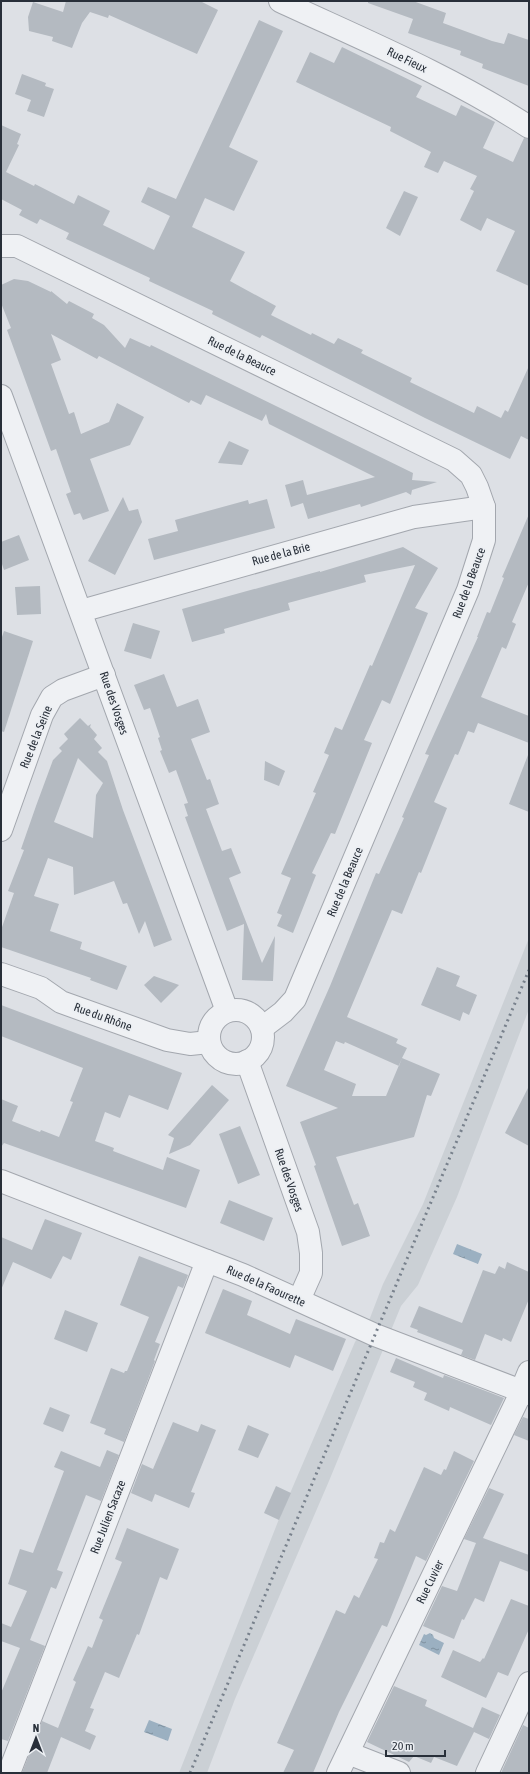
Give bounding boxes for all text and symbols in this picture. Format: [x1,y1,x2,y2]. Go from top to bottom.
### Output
street label: Rue Fieux [385,44,429,76]
street label: Rue de la Beauce [205,333,279,379]
street label: Rue de la Brie [250,540,312,568]
street label: Rue de la Beauce [450,546,488,620]
street label: Rue des Vosges [97,670,131,736]
street label: Rue de la Seine [17,704,55,770]
street label: Rue de la Beauce [324,845,366,919]
street label: Rue du Rhône [72,1000,134,1034]
street label: Rue des Vosges [272,1147,306,1213]
street label: Rue de la Faourette [224,1262,308,1310]
street label: Rue Julien Sacaze [88,1478,128,1556]
street label: Rue Cuvier [413,1557,447,1606]
north arrow [16,1718,56,1758]
text: N [33,1722,39,1734]
scale bar [386,1732,445,1758]
text: 20 m [392,1739,414,1753]

